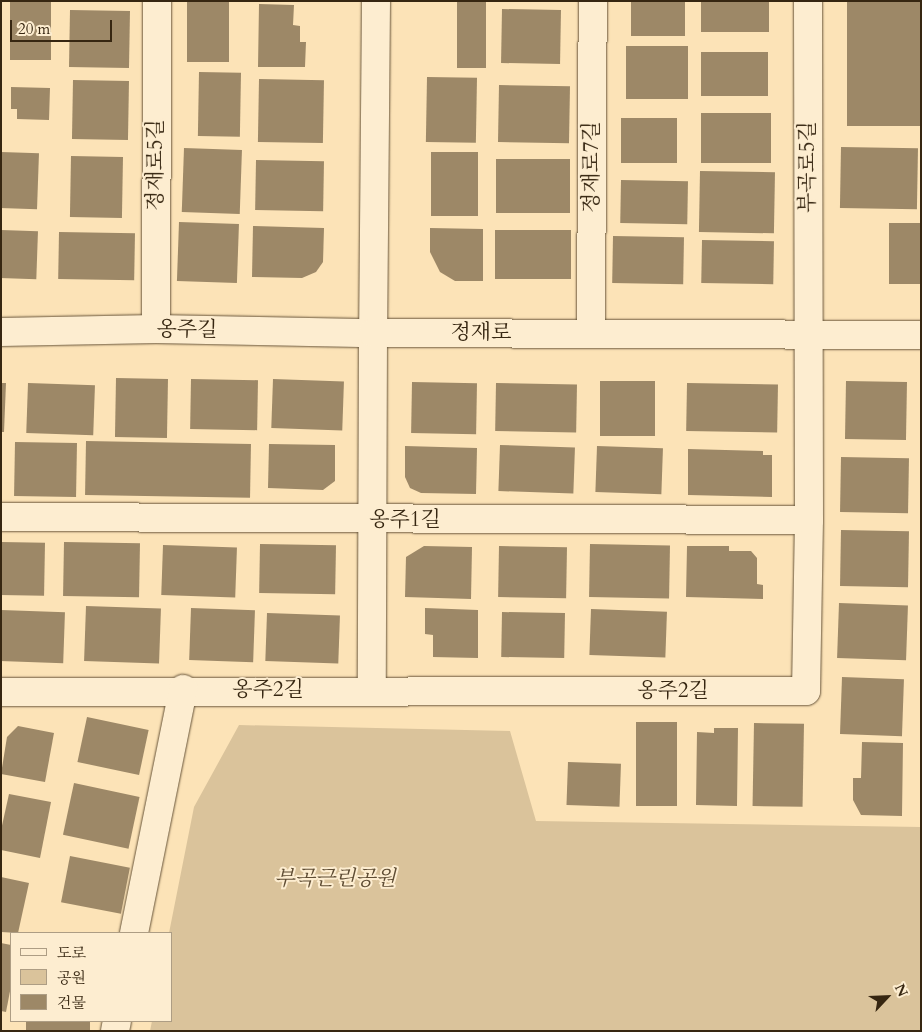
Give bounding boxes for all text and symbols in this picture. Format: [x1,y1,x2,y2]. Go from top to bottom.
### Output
scale bar [12,10,115,42]
text: 20 m [18,19,50,39]
street label: 정재로5길 [143,119,169,211]
street label: 정재로7길 [579,121,605,213]
street label: 부곡로5길 [795,121,821,213]
street label: 옹주길 [156,317,218,343]
street label: 정재로 [451,320,511,346]
street label: 옹주1길 [369,507,441,533]
street label: 옹주2길 [232,677,304,703]
street label: 옹주2길 [637,678,709,704]
park label: 부곡근린공원 [274,866,396,892]
legend [10,932,172,1022]
text: 도로 [57,943,86,963]
text: 공원 [57,968,86,988]
north arrow [862,972,912,1022]
text: N [890,981,912,1000]
text: 건물 [57,993,86,1013]

